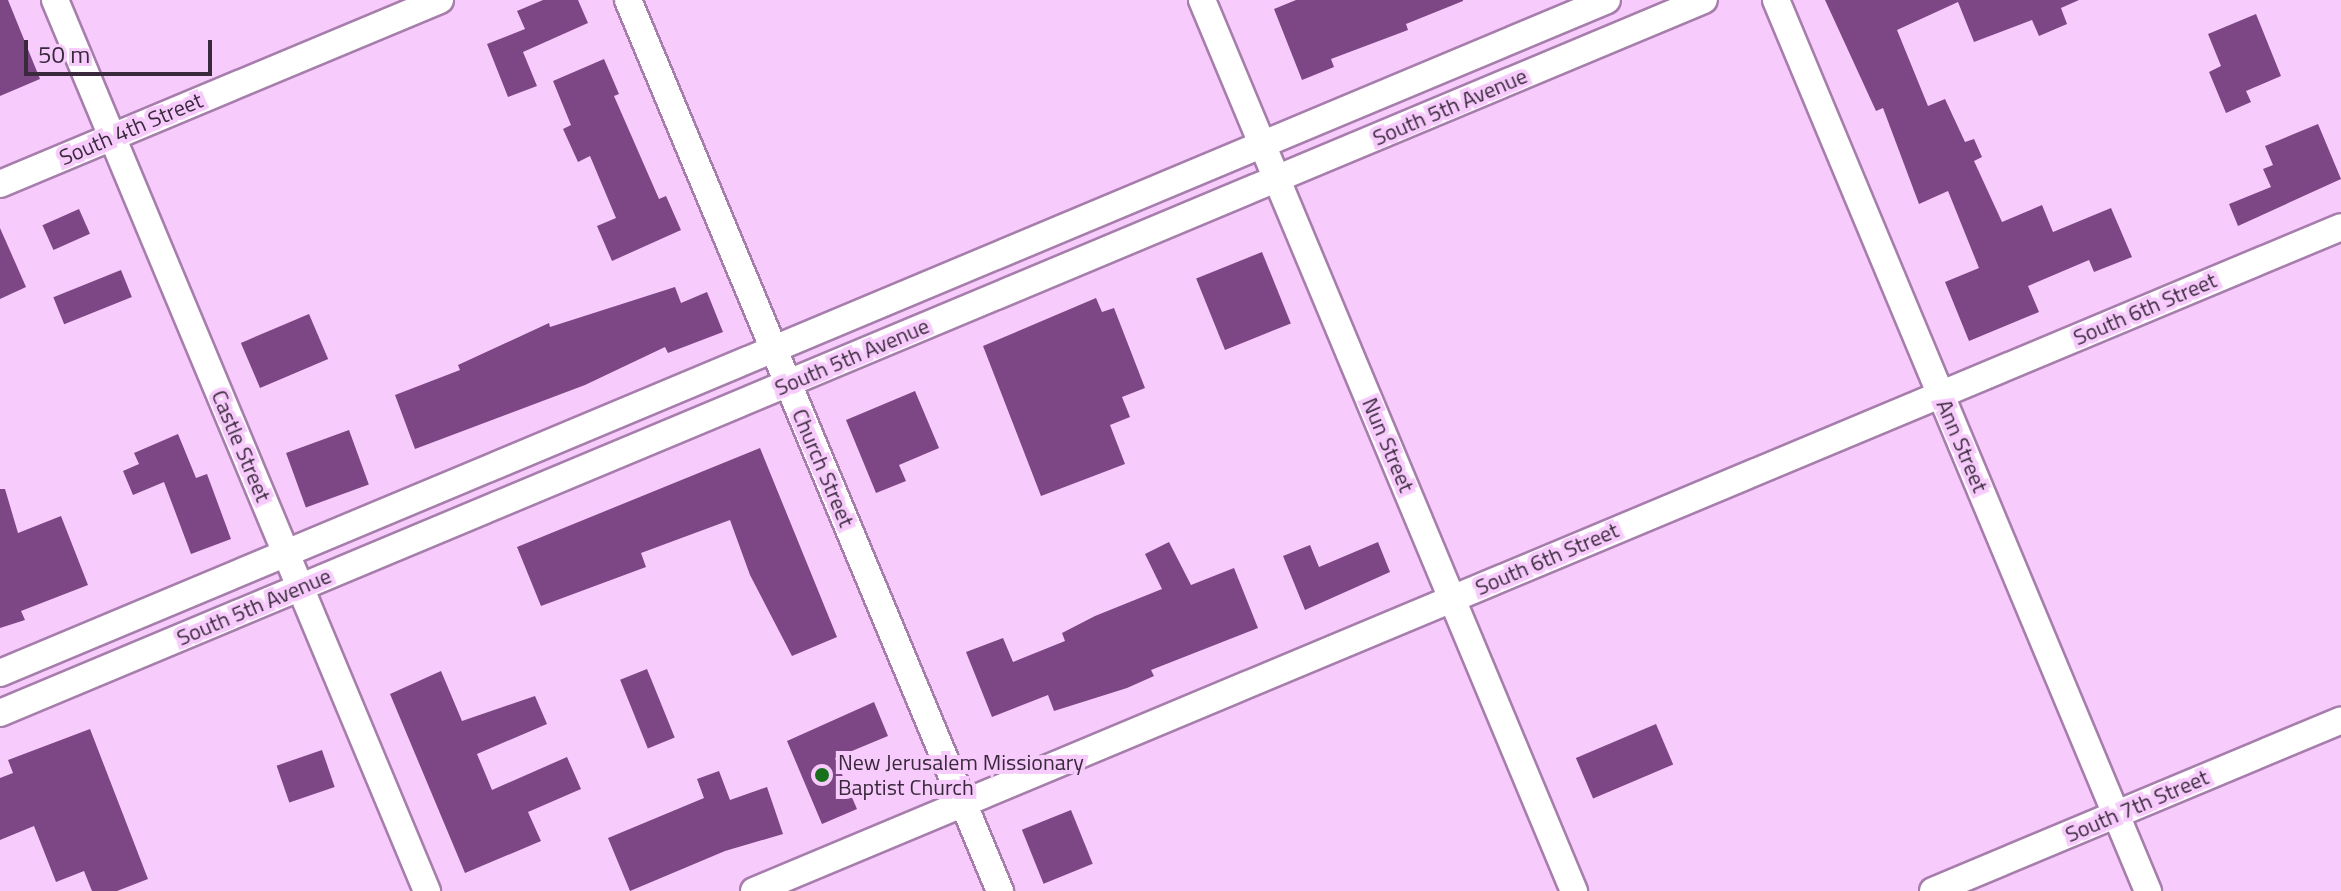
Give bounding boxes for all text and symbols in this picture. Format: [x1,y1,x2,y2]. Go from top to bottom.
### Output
scale bar [28,24,216,74]
text: 50 m [38,36,90,72]
street label: South 5th Avenue [1369,63,1531,151]
street label: South 4th Street [55,87,207,171]
street label: South 6th Street [2069,267,2221,351]
street label: South 5th Avenue [771,313,933,401]
street label: Castle Street [206,386,276,506]
street label: Nun Street [1356,394,1420,496]
street label: Ann Street [1931,396,1993,496]
street label: Church Street [786,405,860,531]
street label: South 6th Street [1471,517,1623,601]
street label: South 5th Avenue [173,563,335,651]
place label: New Jerusalem Missionary Baptist Church [838,749,1084,800]
street label: South 7th Street [2061,764,2213,848]
marker: New Jerusalem Missionary Baptist Church [813,766,831,784]

